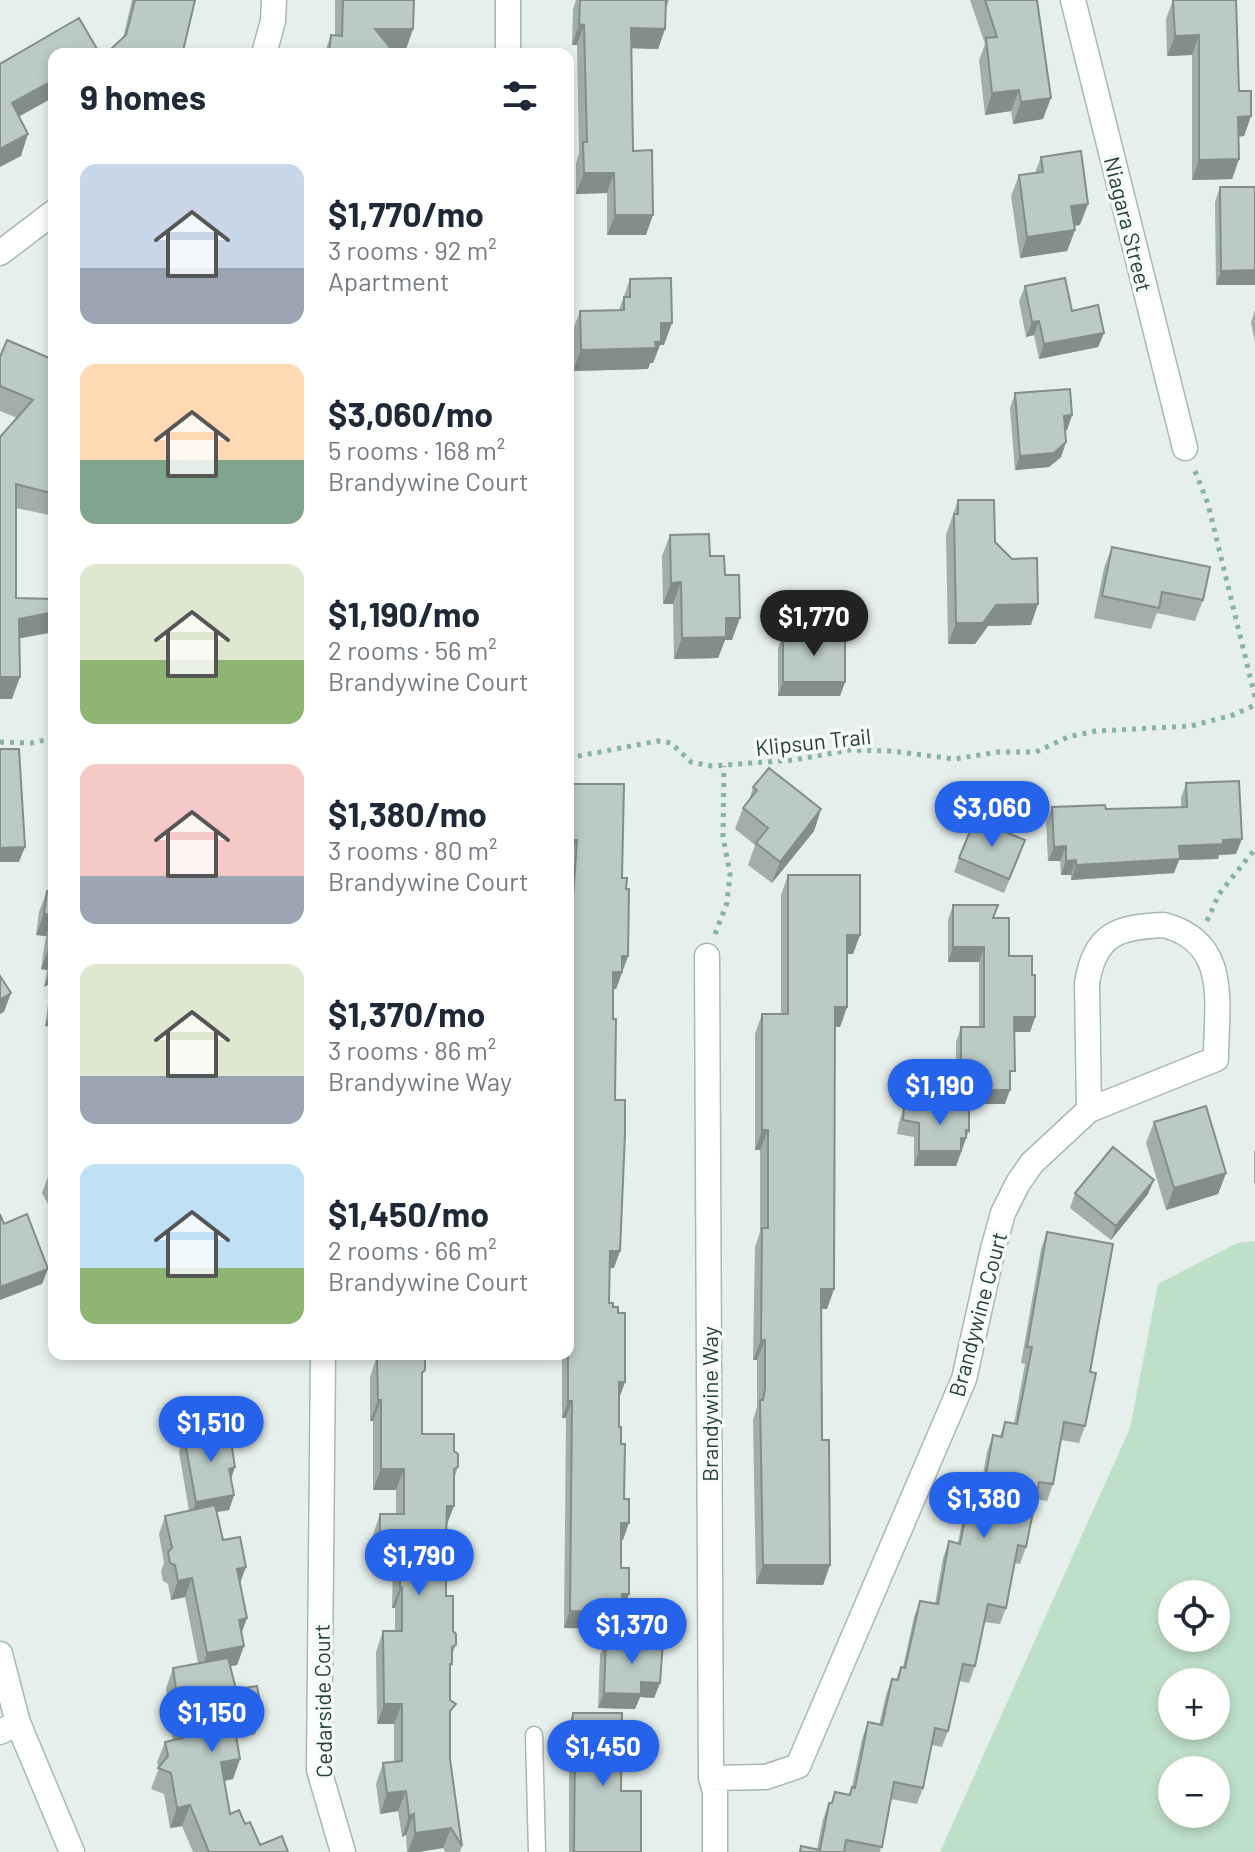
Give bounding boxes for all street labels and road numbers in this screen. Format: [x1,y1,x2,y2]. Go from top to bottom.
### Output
street label: Niagara Street [1100,154,1158,294]
street label: Klipsun Trail [754,722,872,760]
street label: Brandywine Court [942,1229,1012,1399]
street label: Brandywine Way [696,1326,722,1482]
street label: Cedarside Court [308,1624,336,1778]

